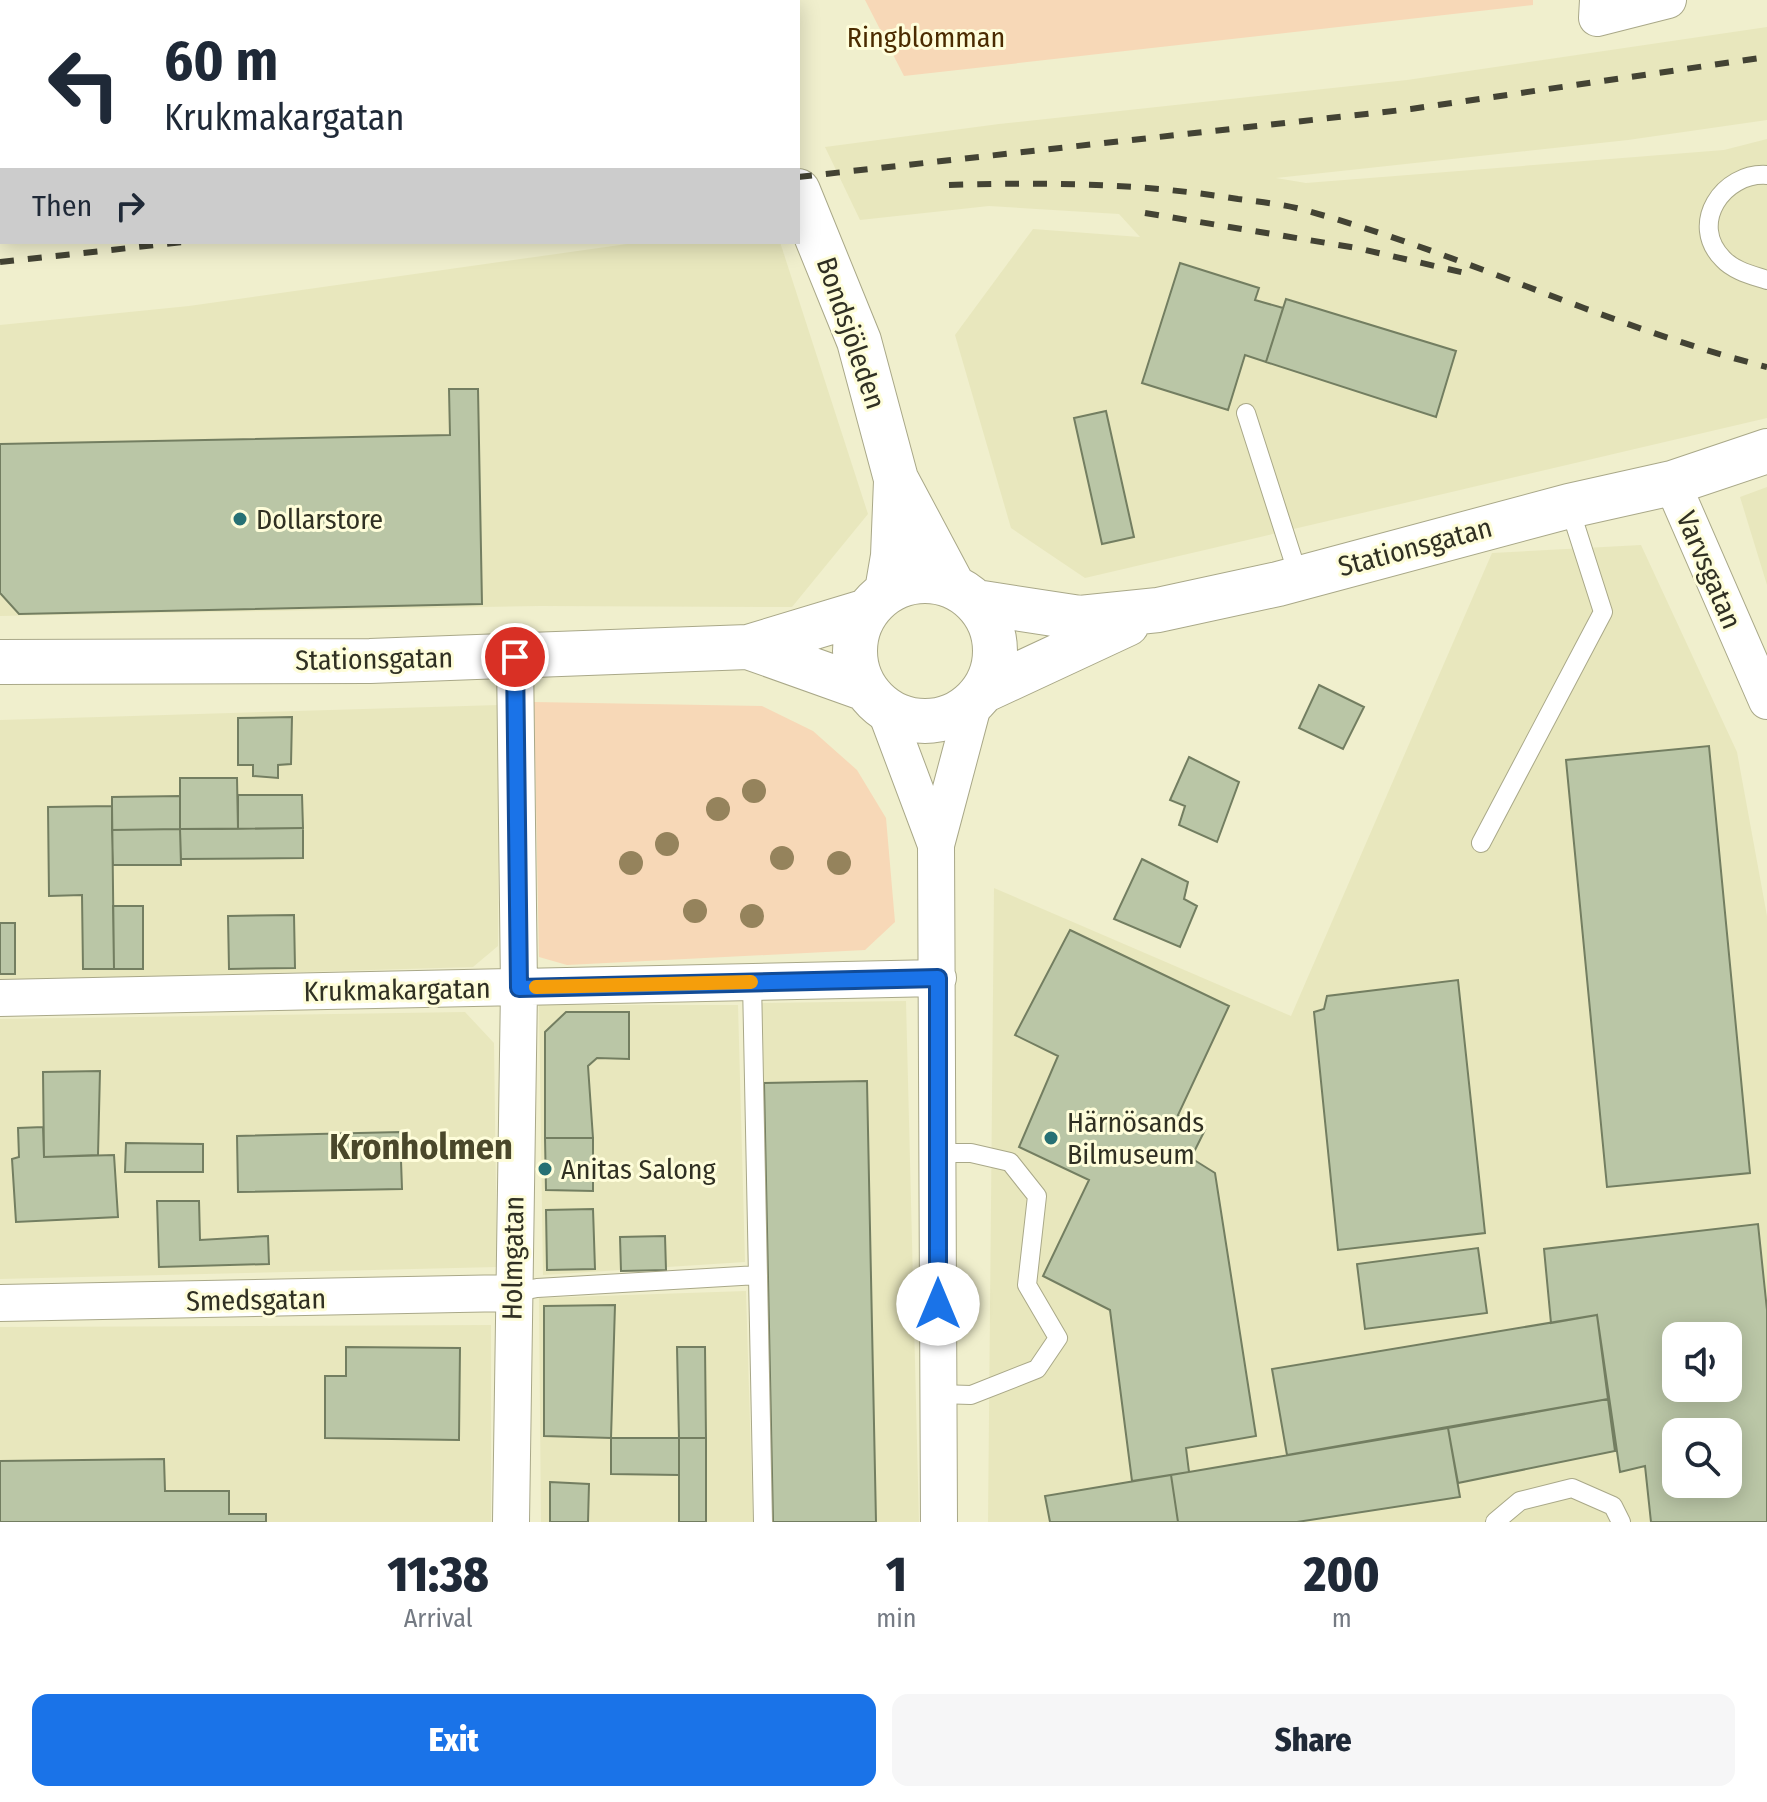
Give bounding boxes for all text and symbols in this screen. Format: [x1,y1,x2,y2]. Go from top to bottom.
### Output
park label: Ringblomman [847,21,1005,54]
text: 60 m [164,28,278,95]
icon: left [32,32,136,136]
text: Krukmakargatan [164,96,404,140]
icon: right [108,184,152,228]
text: Then [32,188,92,224]
street label: Bondsjöleden [810,253,892,413]
place label: Dollarstore [256,503,383,536]
street label: Varvsgatan [1669,506,1749,634]
marker: Dollarstore [231,510,249,528]
street label: Stationsgatan [1334,511,1496,583]
pin [481,623,549,691]
icon: arrive [493,635,537,679]
street label: Stationsgatan [295,641,453,677]
street label: Krukmakargatan [303,972,491,1008]
place label: Härnösands Bilmuseum [1067,1106,1204,1171]
district label: Kronholmen [329,1125,513,1169]
marker: Härnösands Bilmuseum [1042,1129,1060,1147]
place label: Anitas Salong [561,1153,717,1186]
marker: Anitas Salong [536,1160,554,1178]
street label: Holmgatan [495,1196,531,1320]
position arrow [896,1262,980,1346]
street label: Smedsgatan [186,1282,326,1318]
map controls [1662,1322,1742,1498]
button: sound [1662,1322,1742,1402]
button: search [1662,1418,1742,1498]
text: 11:38 [387,1546,489,1604]
text: 1 [886,1546,907,1604]
text: 200 [1304,1546,1380,1604]
text: Arrival [404,1603,473,1634]
text: min [876,1603,916,1634]
text: m [1332,1603,1352,1634]
button: Exit [32,1694,876,1786]
button: Share [892,1694,1735,1786]

